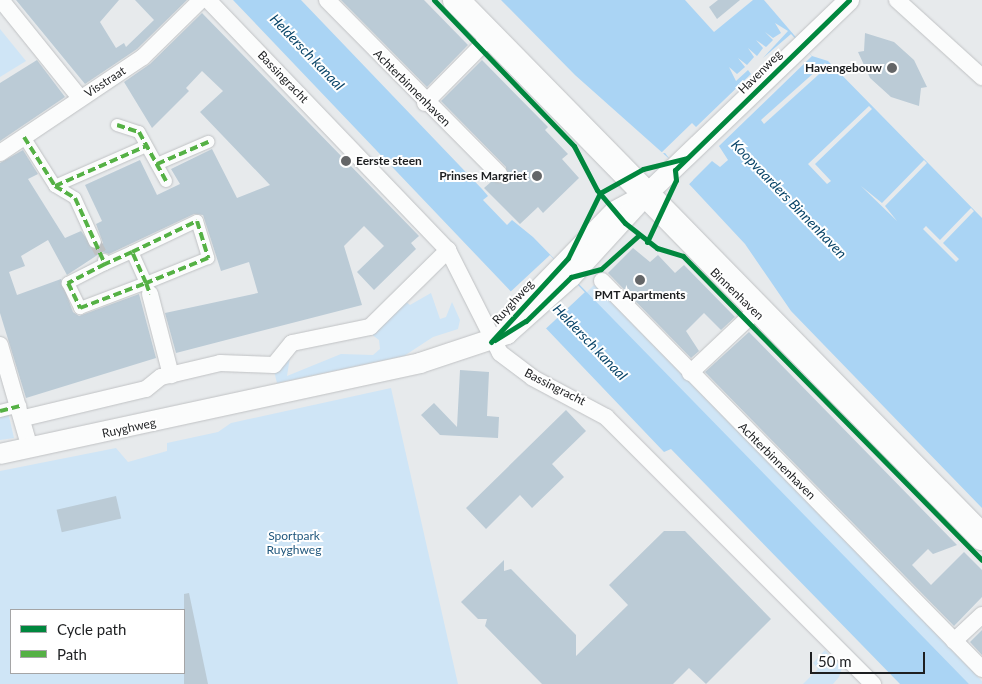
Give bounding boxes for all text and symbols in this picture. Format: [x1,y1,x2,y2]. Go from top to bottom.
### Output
water label: Heldersch kanaal [266,10,348,94]
street label: Achterbinnenhaven [371,47,453,129]
street label: Havenweg [735,47,785,97]
street label: Bassingracht [255,48,311,106]
place label: Havengebouw [805,61,882,75]
marker: Havengebouw [886,62,898,74]
street label: Visstraat [82,63,128,101]
water label: Koopvaarders Binnenhaven [728,136,850,262]
place label: Eerste steen [356,154,422,168]
marker: Eerste steen [340,155,352,167]
place label: Prinses Margriet [439,169,527,183]
marker: Prinses Margriet [531,170,543,182]
street label: Binnenhaven [707,265,767,323]
marker: PMT Apartments [634,274,646,286]
street label: Ruyghweg [489,277,537,327]
place label: PMT Apartments [594,288,686,302]
water label: Heldersch kanaal [549,300,631,384]
street label: Bassingracht [522,365,588,409]
street label: Ruyghweg [101,415,157,441]
street label: Achterbinnenhaven [736,420,818,502]
park label: Sportpark Ruyghweg [267,529,321,557]
legend [10,609,185,674]
text: Cycle path [57,620,126,638]
scale bar [812,642,927,674]
text: Path [57,645,87,663]
text: 50 m [818,652,852,670]

